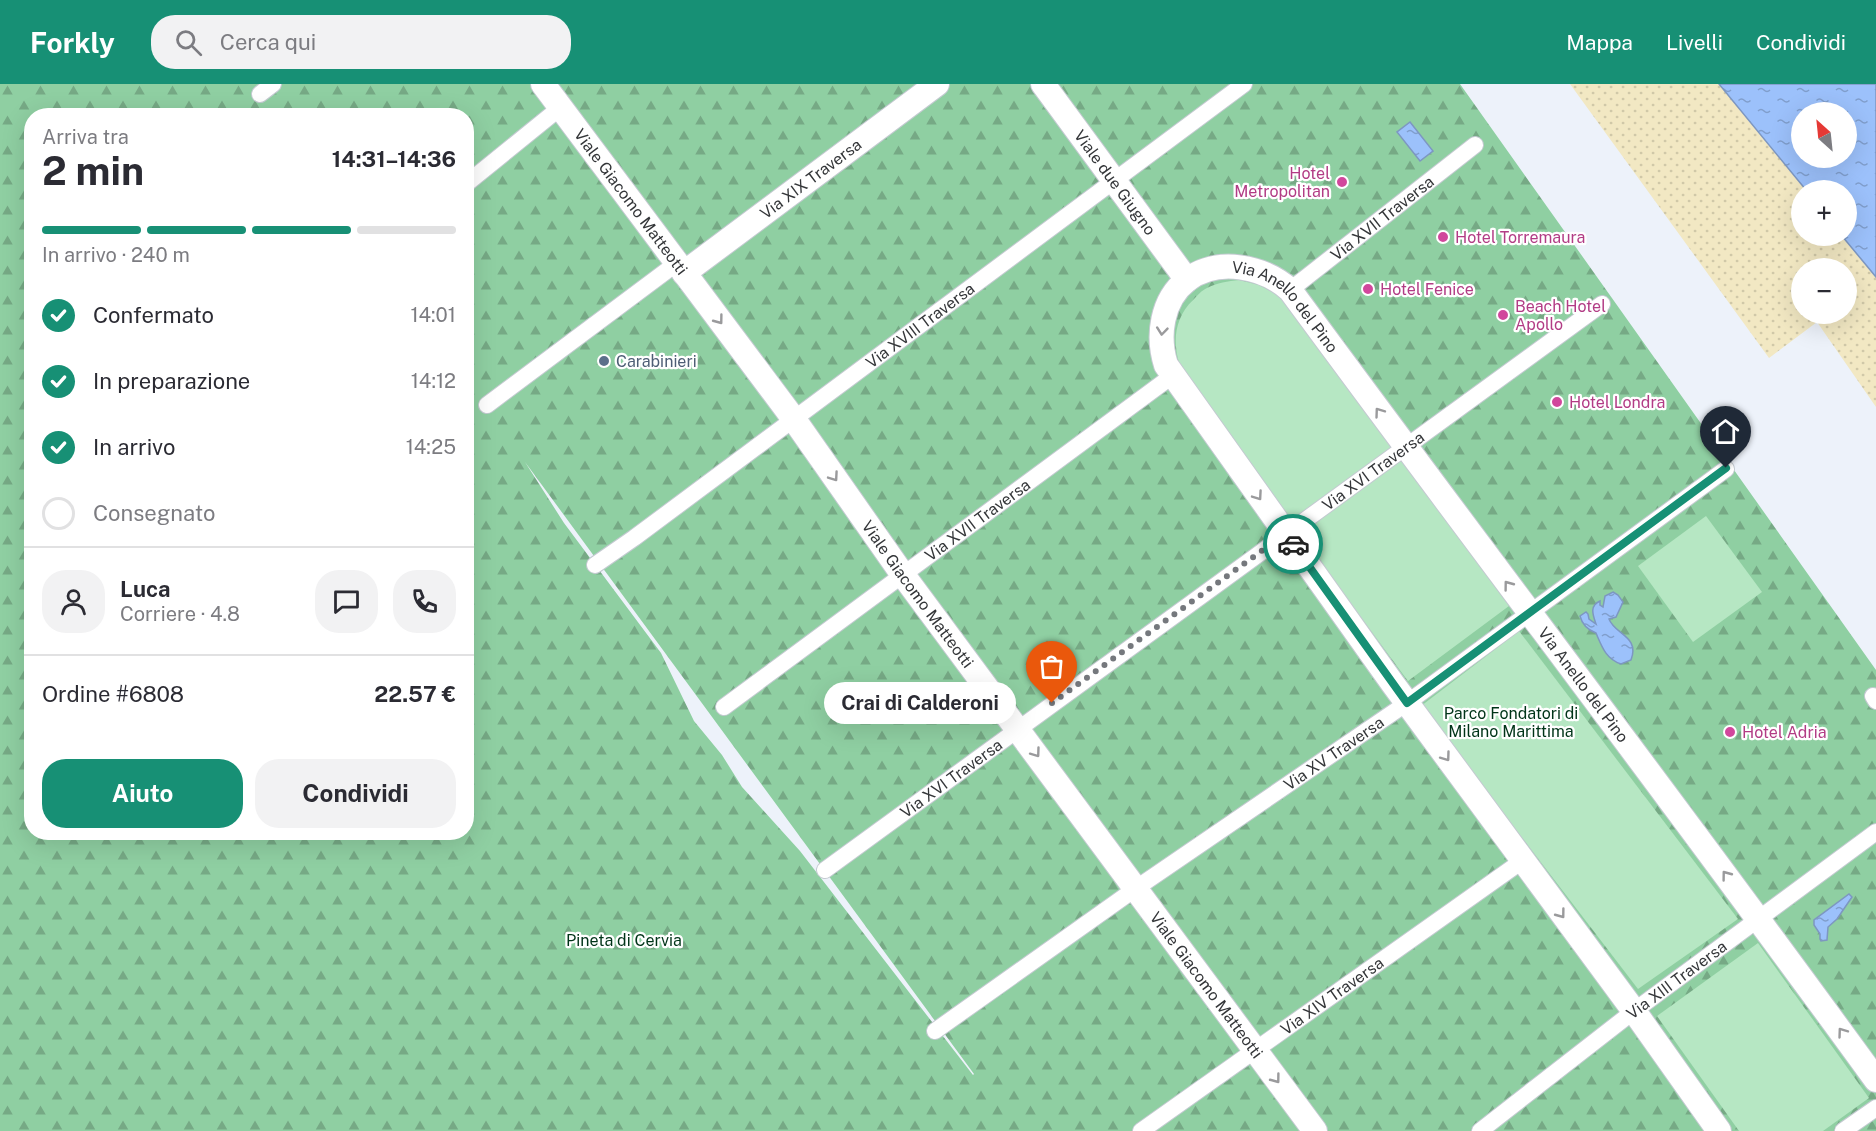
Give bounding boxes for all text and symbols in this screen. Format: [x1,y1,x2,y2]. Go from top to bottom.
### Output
search box [151,15,571,69]
text: Forkly [30,26,115,59]
icon: search [172,26,205,59]
text: Cerca qui [220,29,316,55]
text: Mappa [1566,30,1633,55]
text: Livelli [1666,30,1723,55]
text: Condividi [1756,30,1846,55]
north arrow [1791,102,1857,168]
map controls [1791,102,1857,324]
text: Arriva tra [42,125,129,149]
street label: Viale Giacomo Matteotti [570,125,691,279]
street label: Viale due Giugno [1070,126,1160,239]
street label: Via XIX Traversa [756,135,865,223]
text: 14:31–14:36 [332,146,456,172]
text: 2 min [42,148,144,194]
place label: Hotel Metropolitan [1234,164,1330,201]
street label: Via XVII Traversa [1327,172,1438,265]
marker: Hotel Metropolitan [1335,175,1349,189]
button: + [1791,180,1857,246]
place label: Hotel Torremaura [1455,228,1585,247]
marker: Hotel Torremaura [1436,230,1450,244]
text: In arrivo · 240 m [42,243,190,267]
street label: Via Anello del Pino [1231,258,1342,356]
button: − [1791,258,1857,324]
street label: Via XVIII Traversa [862,279,978,372]
place label: Hotel Fenice [1380,280,1474,299]
marker: Hotel Fenice [1361,282,1375,296]
place label: Beach Hotel Apollo [1515,297,1606,334]
icon: check [42,299,75,332]
text: Confermato [93,302,214,328]
text: 14:01 [410,303,456,327]
marker: Beach Hotel Apollo [1496,308,1510,322]
one-way arrow [712,313,723,324]
one-way arrow [1156,327,1169,336]
place label: Carabinieri [616,352,697,371]
marker: Carabinieri [597,354,611,368]
icon: check [42,365,75,398]
text: In preparazione [93,368,250,394]
text: 14:12 [411,369,456,393]
place label: Hotel Londra [1569,393,1665,412]
marker: Hotel Londra [1550,395,1564,409]
pin [1700,406,1751,468]
one-way arrow [1376,407,1387,418]
icon: home [1709,415,1742,448]
street label: Via XVI Traversa [1319,428,1428,515]
icon: check [42,431,75,464]
text: In arrivo [93,434,175,460]
text: 14:25 [406,435,456,459]
one-way arrow [827,470,838,481]
street label: Via XVII Traversa [921,475,1034,565]
one-way arrow [1251,490,1262,501]
text: Consegnato [93,500,215,526]
courier [1263,514,1323,574]
street label: Viale Giacomo Matteotti [858,517,977,672]
icon: car [1277,528,1310,561]
button: person [42,570,105,633]
button: chat [315,570,378,633]
button: phone [393,570,456,633]
text: Luca [120,576,170,602]
one-way arrow [1505,581,1516,592]
text: Corriere · 4.8 [120,602,240,626]
street label: Via Anello del Pino [1534,624,1632,746]
pin [1026,641,1077,703]
icon: bag [1035,650,1068,683]
text: Ordine #6808 [42,681,184,707]
text: 22.57 € [374,681,456,707]
callout: Crai di Calderoni [824,682,1016,724]
text: Crai di Calderoni [841,691,999,715]
park label: Parco Fondatori di Milano Marittima [1444,704,1578,741]
street label: Via XV Traversa [1280,713,1388,794]
place label: Hotel Adria [1742,723,1827,742]
marker: Hotel Adria [1723,725,1737,739]
street label: Via XVI Traversa [897,735,1006,822]
one-way arrow [1029,747,1040,758]
one-way arrow [1439,750,1450,761]
button: Aiuto [42,759,243,828]
button: Condividi [255,759,456,828]
one-way arrow [1723,871,1734,882]
one-way arrow [1554,907,1565,918]
street label: Viale Giacomo Matteotti [1146,908,1267,1062]
park label: Pineta di Cervia [566,931,682,950]
street label: Via XIII Traversa [1623,937,1731,1023]
street label: Via XIV Traversa [1277,953,1387,1039]
one-way arrow [1838,1028,1849,1039]
one-way arrow [1269,1073,1280,1084]

